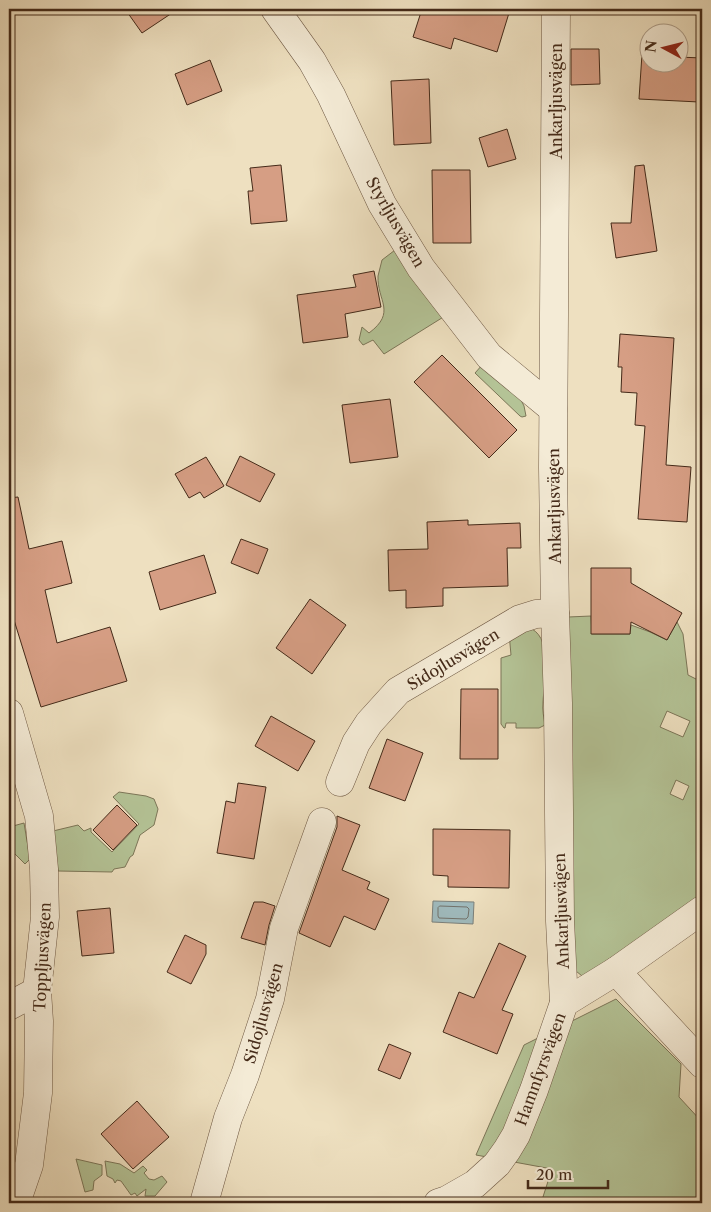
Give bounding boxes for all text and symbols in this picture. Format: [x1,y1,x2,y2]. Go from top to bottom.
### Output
north arrow [638,22,688,72]
text: N [641,39,661,54]
street label: Ankarljusvägen [546,43,566,160]
street label: Styrljusvägen [362,173,430,271]
street label: Ankarljusvägen [543,448,565,565]
street label: Sidojlusvägen [403,624,503,694]
street label: Ankarljusvägen [549,853,573,970]
street label: Toppljusvägen [29,902,55,1012]
street label: Sidojlusvägen [239,960,287,1066]
street label: Hamnfyrsvägen [510,1010,570,1128]
scale bar [528,1157,608,1189]
text: 20 m [536,1165,572,1184]

